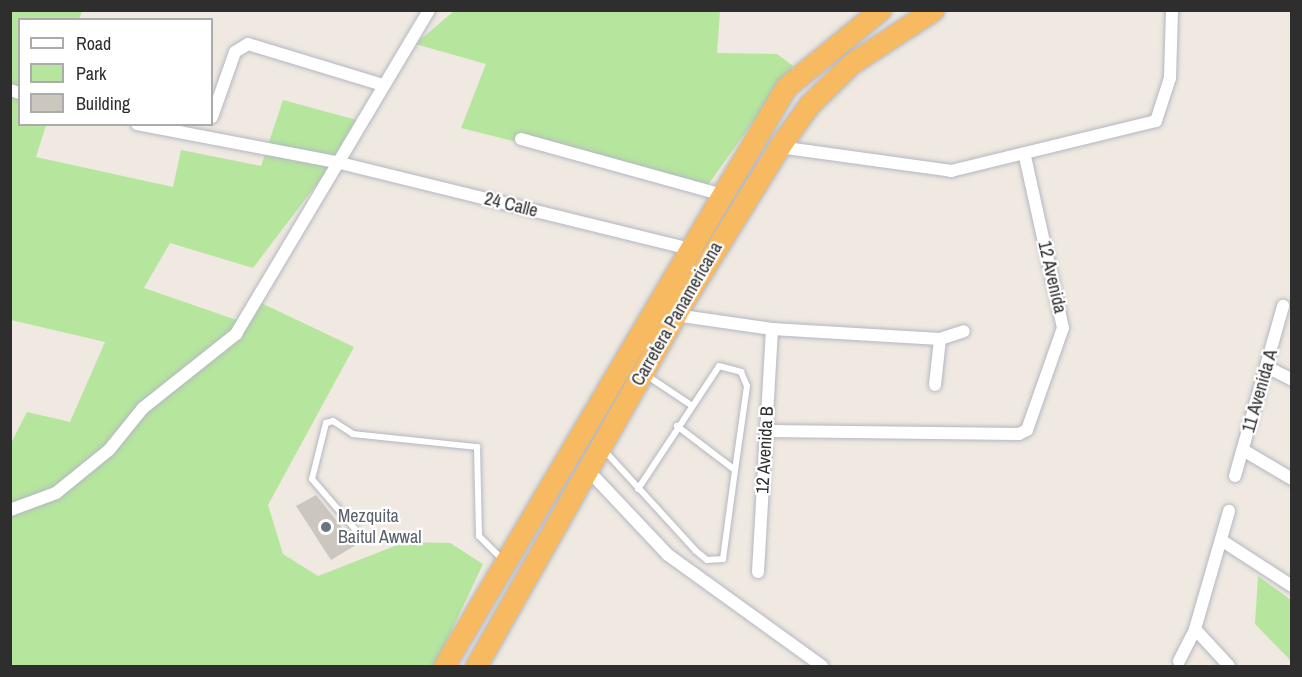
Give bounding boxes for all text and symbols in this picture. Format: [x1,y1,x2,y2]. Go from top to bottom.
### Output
legend [18,18,213,126]
text: Road [76,31,111,56]
text: Park [76,61,106,86]
text: Building [76,91,130,116]
street label: 24 Calle [482,188,540,222]
street label: Carretera Panamericana [627,238,727,390]
street label: 12 Avenida [1033,238,1071,316]
street label: 11 Avenida A [1238,346,1282,436]
street label: 12 Avenida B [752,405,778,495]
place label: Mezquita Baitul Awwal [338,506,422,548]
marker: Mezquita Baitul Awwal [319,520,333,534]

